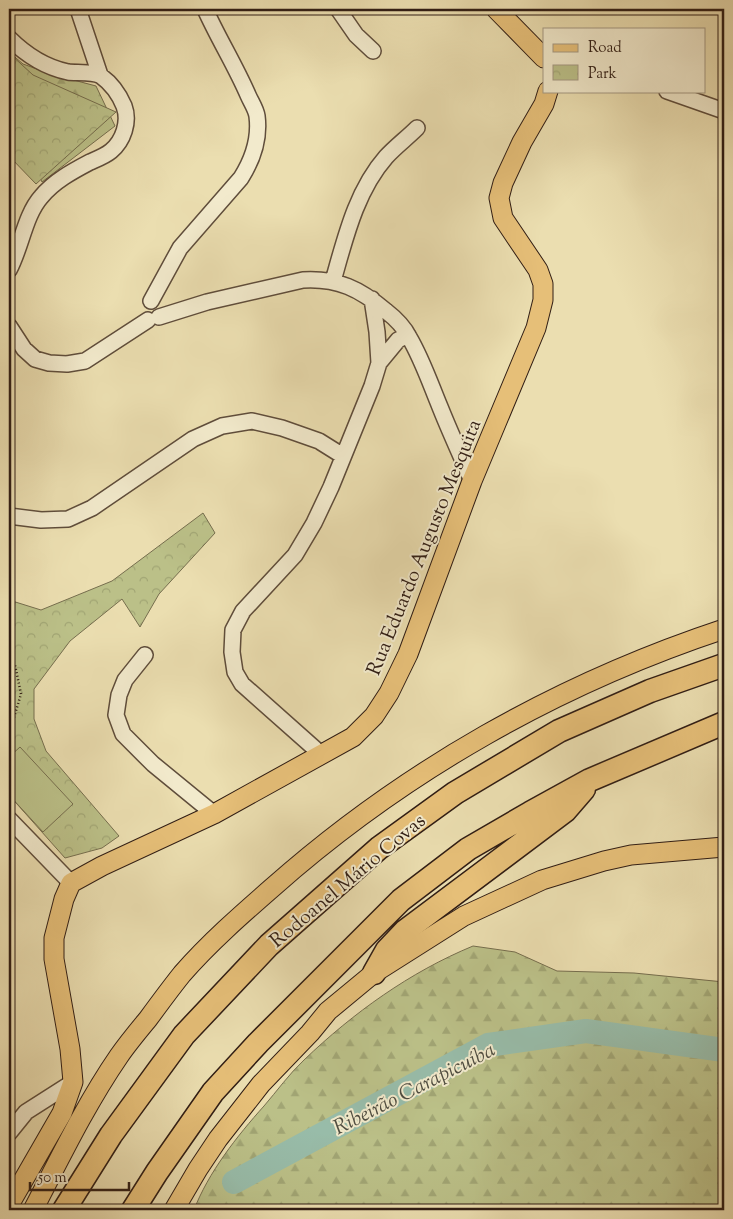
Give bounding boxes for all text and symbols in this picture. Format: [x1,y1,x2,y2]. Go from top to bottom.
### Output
legend [543,28,706,92]
text: Road [588,38,622,59]
text: Park [588,64,617,85]
street label: Rua Eduardo Augusto Mesquita [361,416,490,680]
street label: Rodoanel Mário Covas [264,808,433,956]
water label: Ribeirão Carapicuíba [329,1036,501,1144]
scale bar [30,1159,129,1191]
text: 50 m [37,1168,67,1189]

